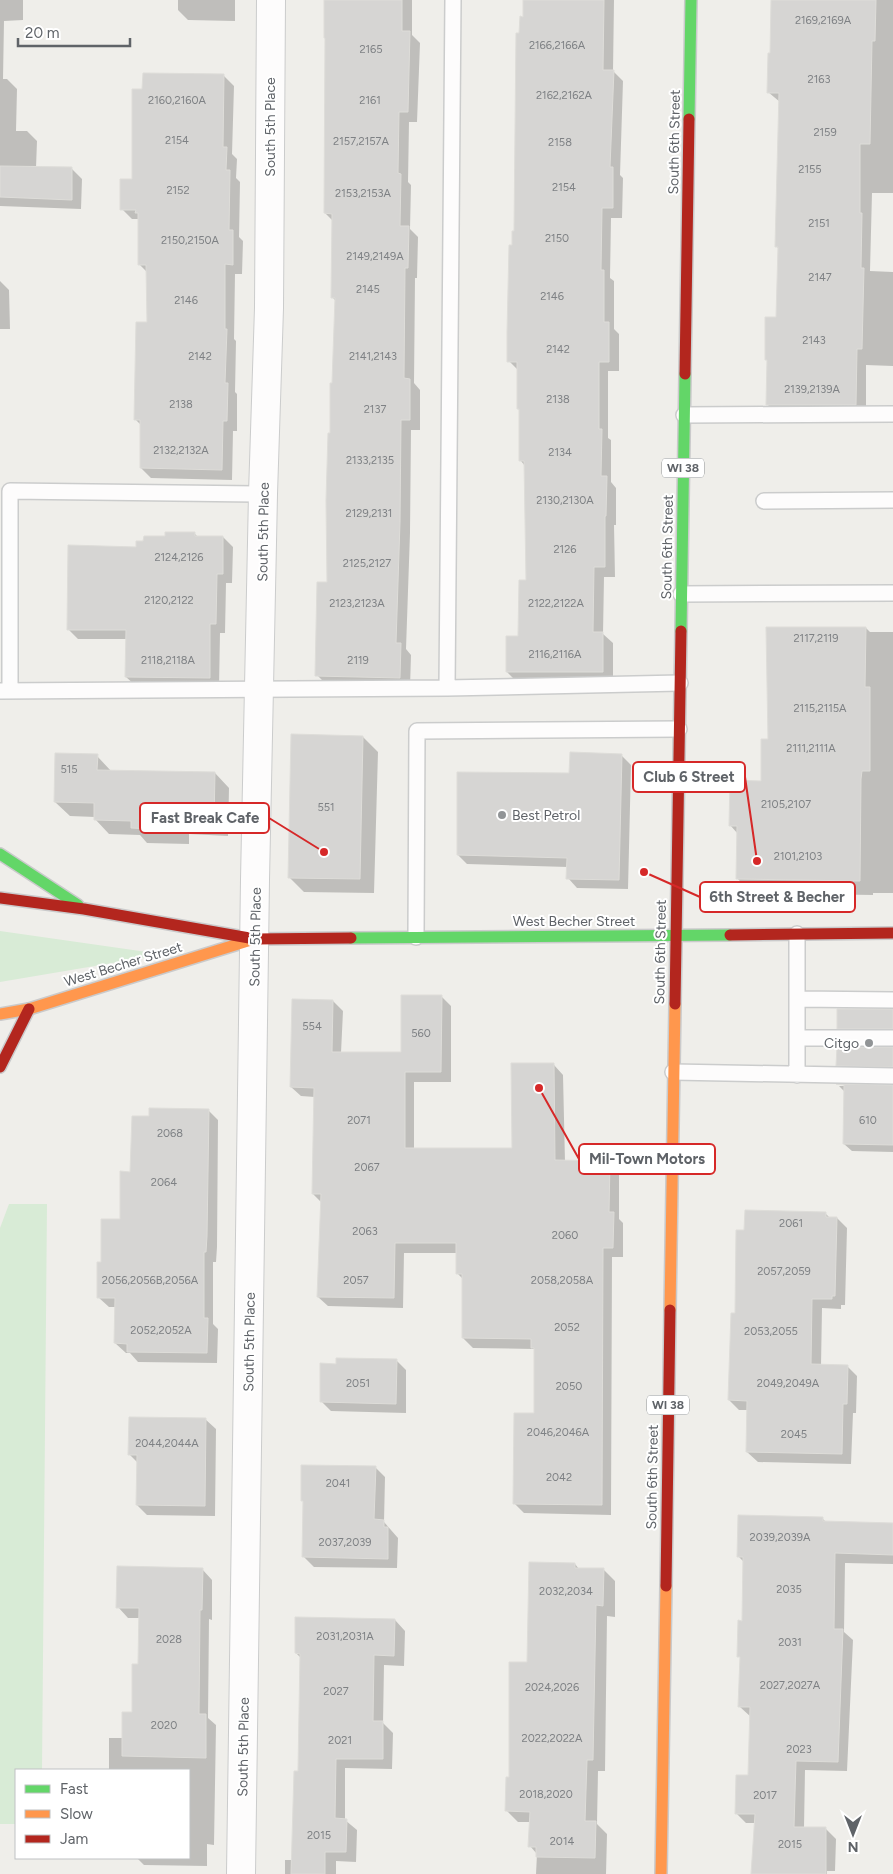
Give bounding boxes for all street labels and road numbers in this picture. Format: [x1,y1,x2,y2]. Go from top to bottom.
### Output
street label: South 5th Place [262,77,279,177]
street label: South 6th Street [665,89,684,195]
road number: WI 38 [662,458,704,478]
street label: South 5th Place [254,482,273,582]
street label: South 6th Street [658,494,677,600]
street label: South 5th Place [246,887,265,987]
street label: South 6th Street [651,899,670,1005]
street label: West Becher Street [513,913,635,930]
street label: West Becher Street [62,938,184,991]
street label: South 5th Place [240,1292,259,1392]
road number: WI 38 [647,1396,689,1414]
street label: South 6th Street [643,1424,662,1530]
street label: South 5th Place [234,1697,253,1797]

